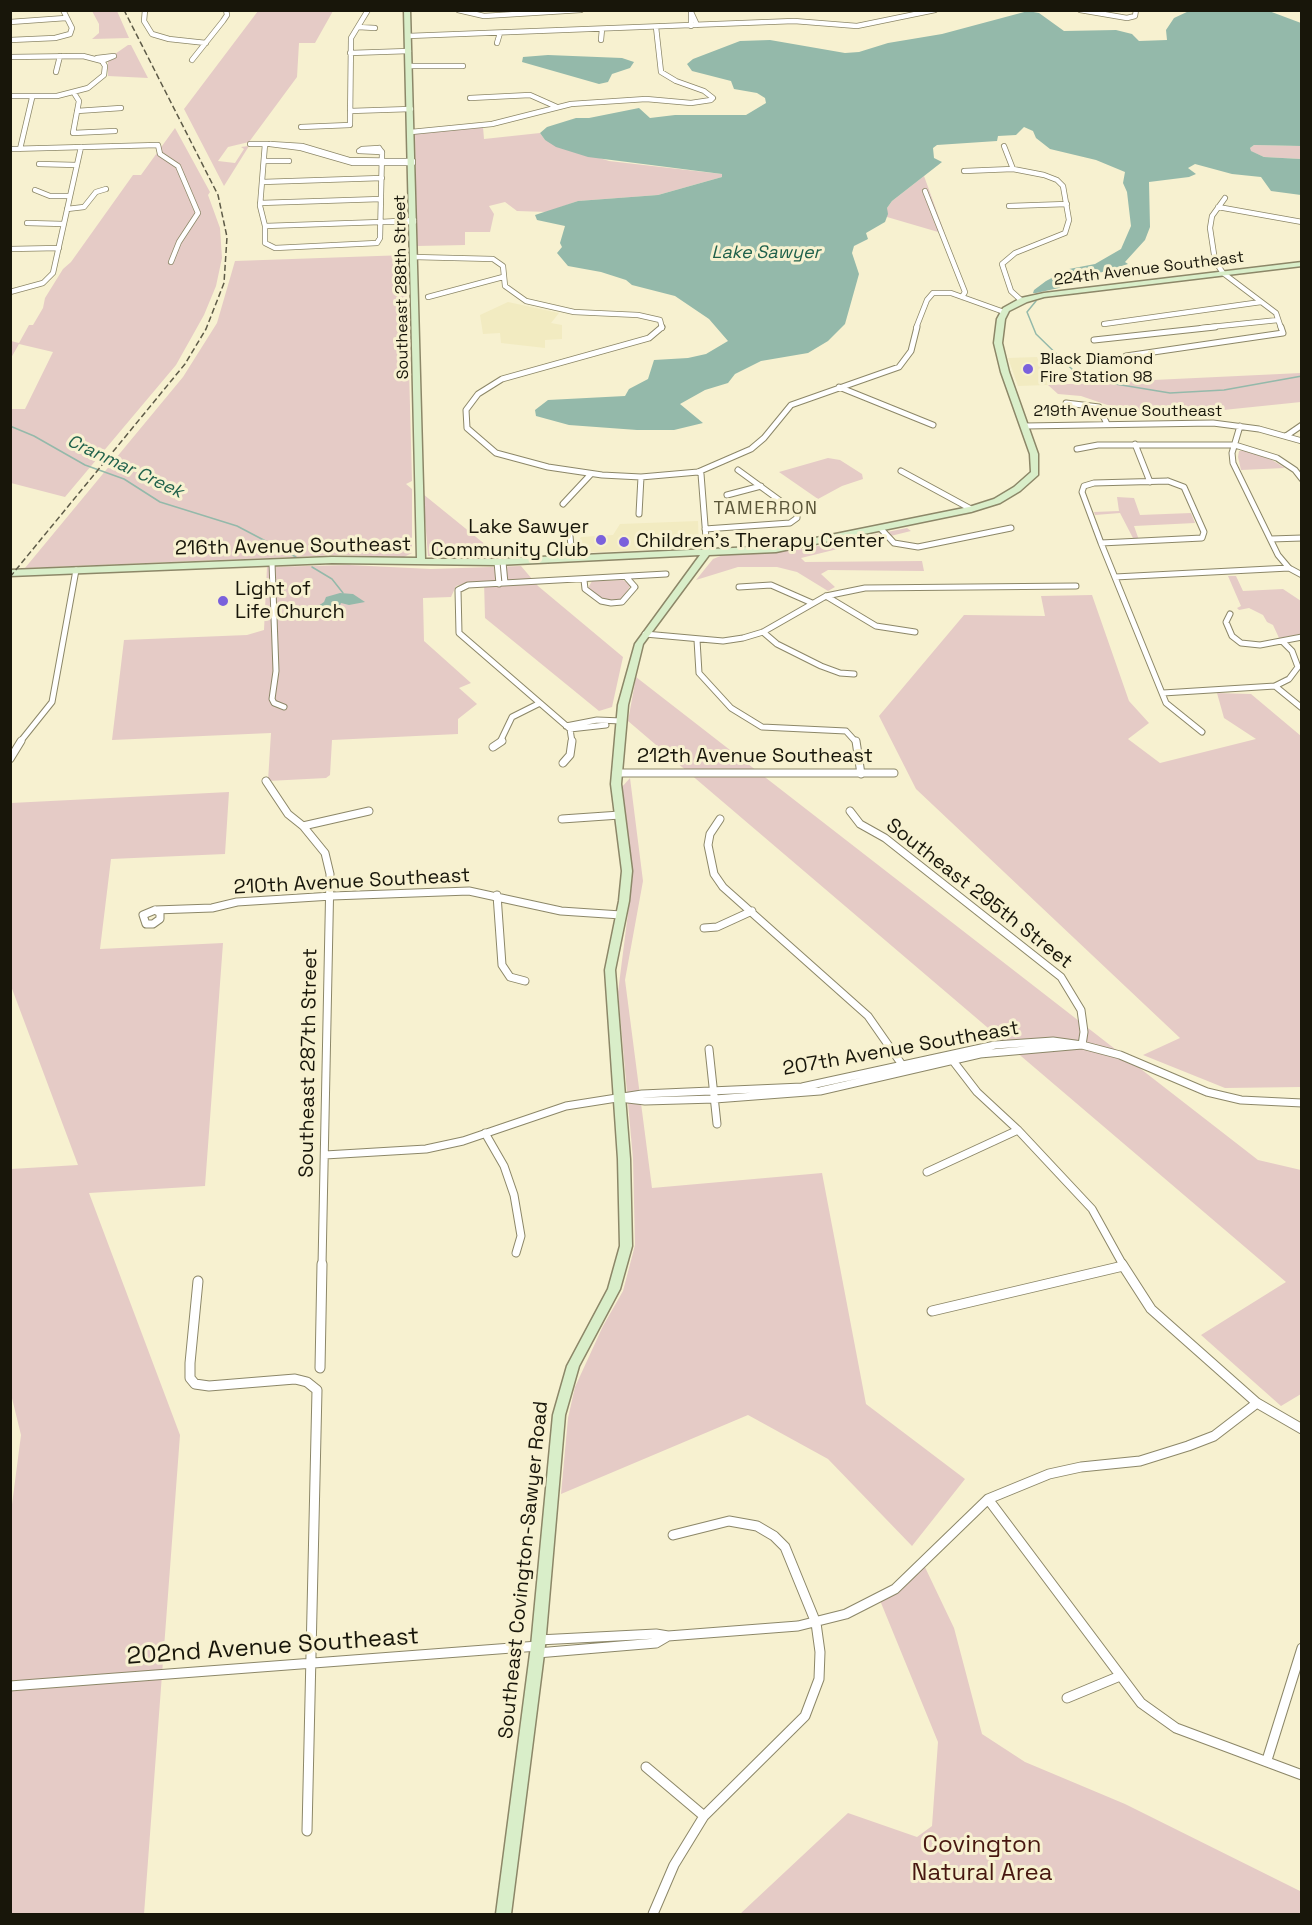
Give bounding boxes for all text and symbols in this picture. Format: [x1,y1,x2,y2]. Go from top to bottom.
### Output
street label: Southeast 288th Street [391,194,413,380]
water label: Lake Sawyer [712,242,820,264]
street label: 224th Avenue Southeast [1053,248,1245,290]
place label: Black Diamond Fire Station 98 [1040,350,1153,388]
marker: Black Diamond Fire Station 98 [1021,362,1035,376]
street label: 219th Avenue Southeast [1034,402,1222,422]
water label: Cranmar Creek [63,431,187,503]
district label: TAMERRON [714,498,818,520]
place label: Lake Sawyer Community Club [431,516,589,563]
place label: Children's Therapy Center [636,530,885,554]
street label: 216th Avenue Southeast [175,533,411,561]
marker: Lake Sawyer Community Club [594,533,608,547]
marker: Children's Therapy Center [617,535,631,549]
place label: Light of Life Church [235,578,345,625]
marker: Light of Life Church [216,594,230,608]
street label: 212th Avenue Southeast [637,745,873,769]
street label: Southeast 295th Street [881,814,1077,974]
street label: 210th Avenue Southeast [233,864,471,900]
street label: Southeast 287th Street [295,948,323,1178]
street label: 207th Avenue Southeast [781,1016,1021,1082]
street label: Southeast Covington-Sawyer Road [494,1400,554,1740]
street label: 202nd Avenue Southeast [126,1622,420,1672]
park label: Covington Natural Area [912,1831,1052,1887]

